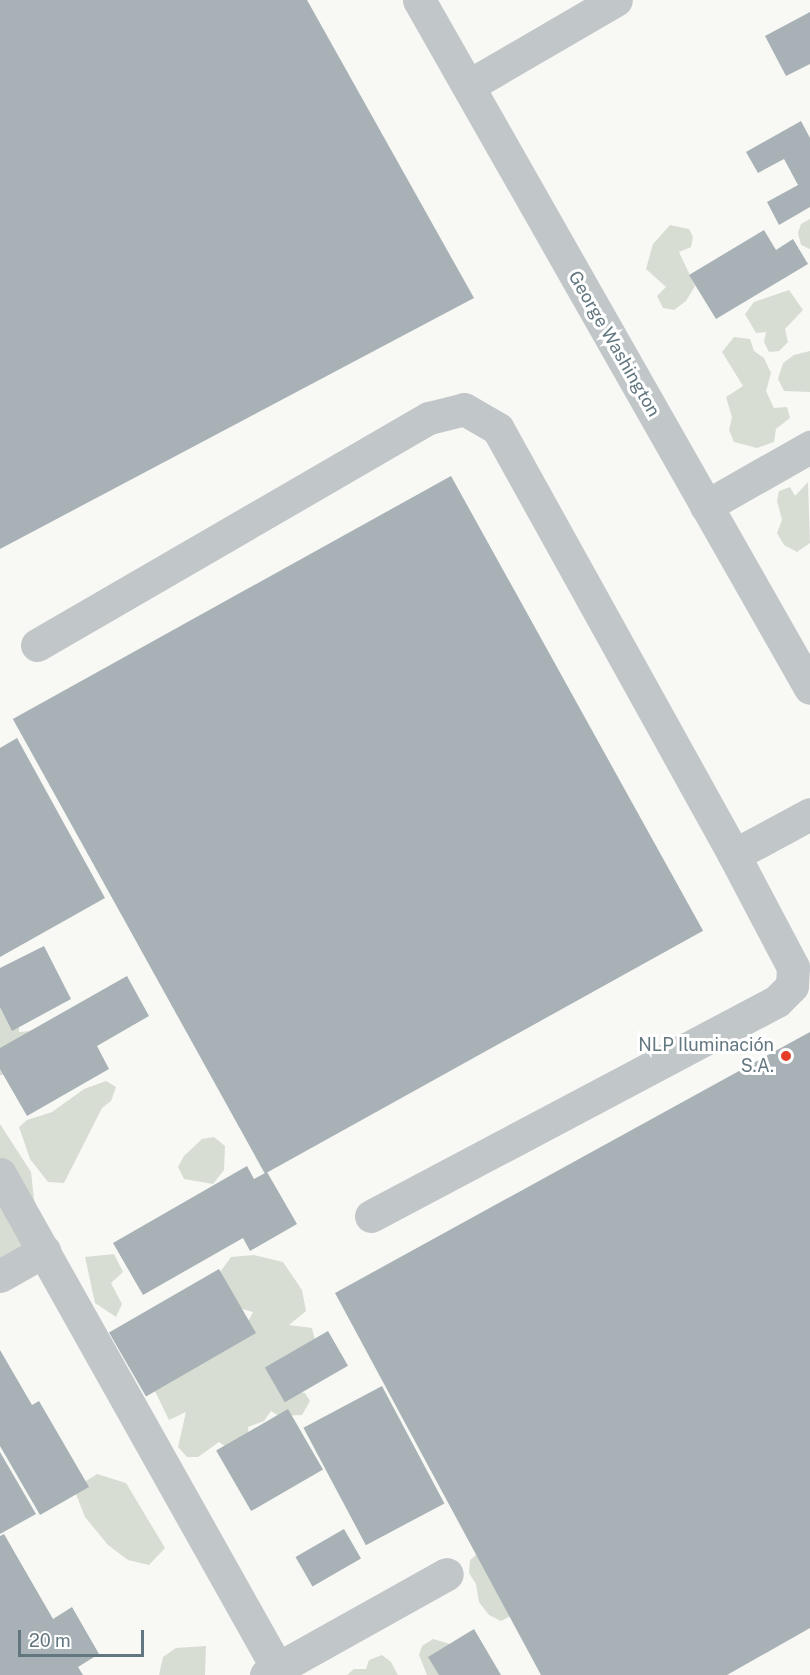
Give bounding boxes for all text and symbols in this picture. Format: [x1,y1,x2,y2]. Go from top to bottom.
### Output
street label: George Washington [563,267,665,421]
place label: NLP Iluminación S.A. [638,1035,774,1078]
marker: NLP Iluminación S.A. [779,1049,793,1063]
scale bar [21,1618,147,1656]
text: 20 m [29,1630,71,1651]

